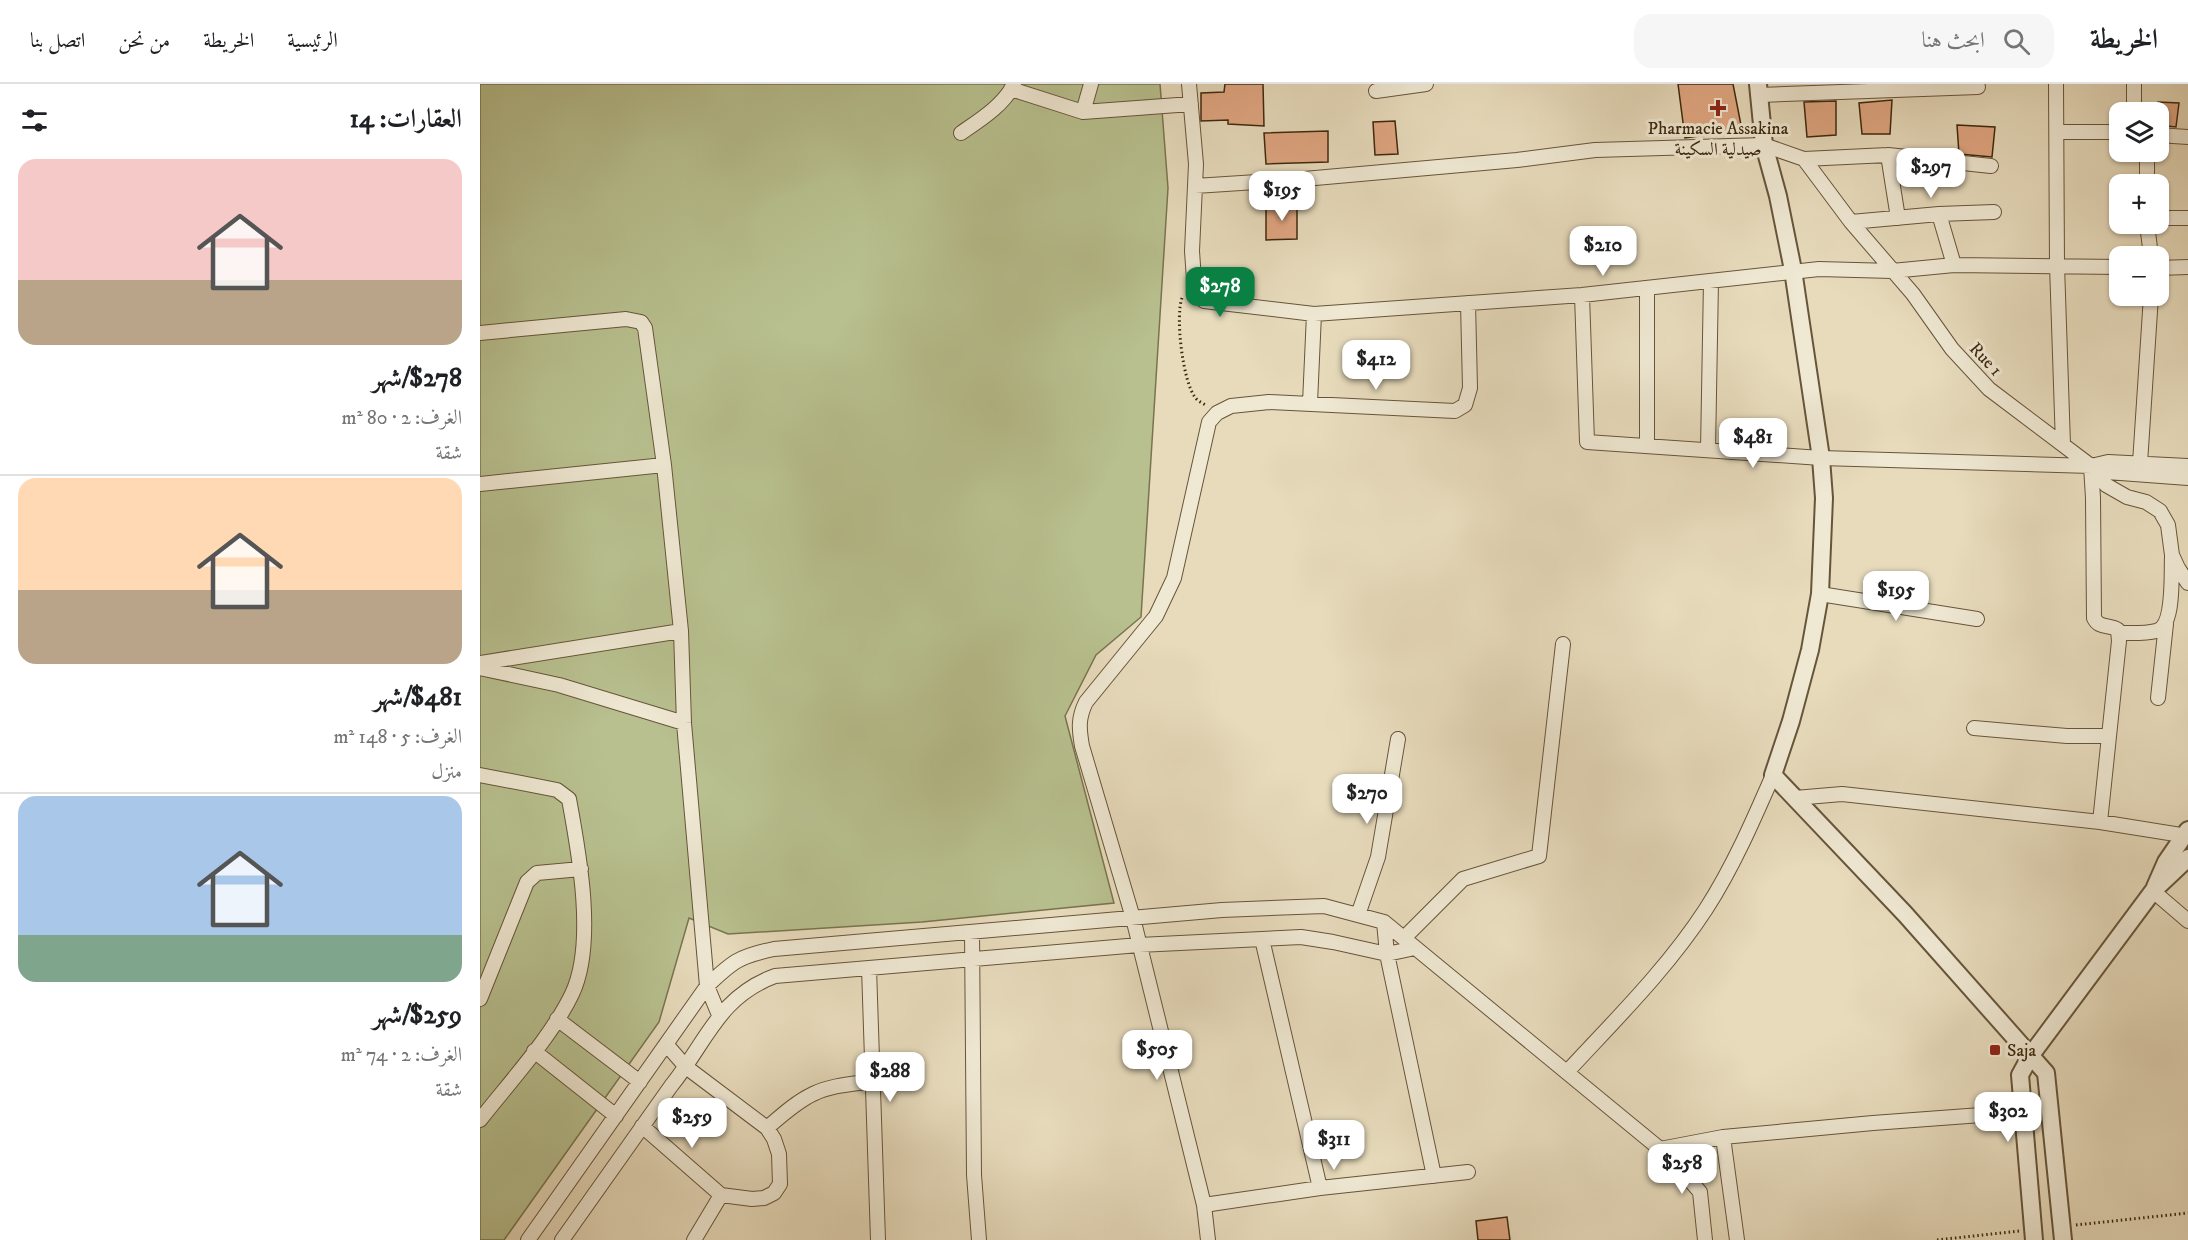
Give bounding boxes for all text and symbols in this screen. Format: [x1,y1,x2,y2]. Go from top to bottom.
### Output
search box [1634,14,2054,68]
text: الخريطة [2090,22,2158,57]
icon: search [2000,25,2033,58]
text: ابحث هنا [1921,27,1985,54]
text: اتصل بنا [30,28,85,54]
text: من نحن [118,28,170,54]
text: الخريطة [203,28,254,54]
text: الرئيسية [287,28,338,54]
marker: Pharmacie Assakina صيدلية السكينة [1711,101,1725,115]
map controls [2109,102,2169,306]
button: layers [2109,102,2169,162]
text: العقارات: 14 [350,103,462,136]
icon: filters [18,104,51,137]
place label: Pharmacie Assakina صيدلية السكينة [1648,118,1789,161]
pin: $297 [1895,148,1967,199]
text: $297 [1910,155,1952,180]
pin: $195 [1246,171,1318,222]
button: + [2109,174,2169,234]
text: $195 [1263,178,1301,203]
icon: home [186,198,294,306]
pin: $210 [1567,226,1639,277]
text: $210 [1584,233,1622,258]
button: − [2109,246,2169,306]
pin: $278 [1184,267,1256,318]
text: $278 [1200,274,1240,299]
street label: Rue 1 [1964,338,2006,381]
pin: $412 [1340,340,1412,391]
text: $412 [1356,347,1396,372]
text: $278/شهر [372,362,462,395]
text: الغرف: 2 · 80 m² [342,406,462,431]
pin: $481 [1717,418,1789,469]
text: $481 [1733,425,1773,450]
text: شقة [436,441,462,466]
icon: home [186,517,294,625]
pin: $195 [1860,571,1932,622]
text: $195 [1877,578,1915,603]
text: $481/شهر [373,681,462,714]
text: الغرف: 5 · 148 m² [333,725,462,750]
text: منزل [431,760,462,785]
pin: $270 [1331,774,1403,825]
text: $270 [1346,781,1388,806]
icon: home [186,835,294,943]
text: $259/شهر [372,999,462,1032]
pin: $505 [1121,1030,1193,1081]
text: $505 [1136,1037,1178,1062]
place label: Saja [2007,1040,2036,1062]
text: الغرف: 2 · 74 m² [341,1043,462,1068]
marker: Saja [1988,1043,2002,1057]
pin: $288 [854,1052,926,1103]
text: $288 [870,1059,910,1084]
text: شقة [436,1078,462,1103]
pin: $302 [1972,1092,2044,1143]
pin: $259 [656,1098,728,1149]
text: $302 [1989,1099,2027,1124]
text: $259 [672,1105,712,1130]
pin: $311 [1298,1120,1370,1171]
text: $311 [1317,1127,1351,1152]
pin: $258 [1646,1144,1718,1195]
text: $258 [1662,1151,1702,1176]

